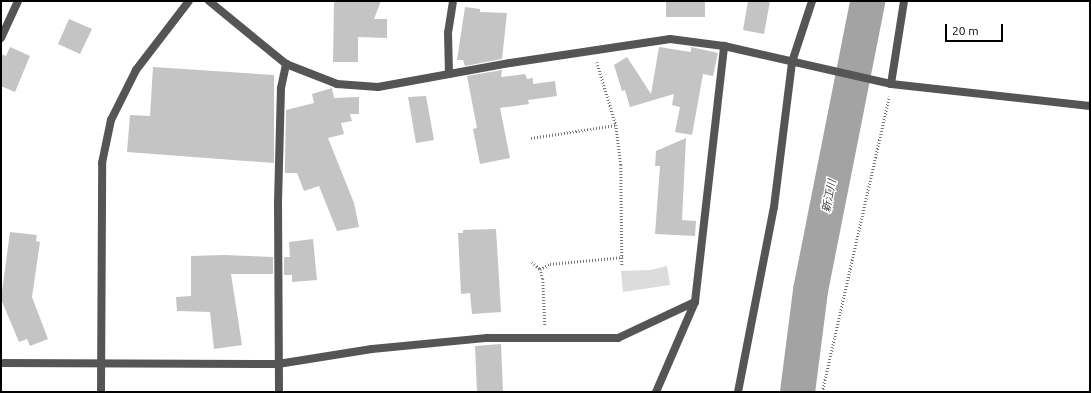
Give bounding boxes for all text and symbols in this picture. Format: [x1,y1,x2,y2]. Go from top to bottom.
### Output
scale bar [947,16,1005,42]
text: 20 m [952,24,979,37]
water label: 新江川 [819,179,839,213]

